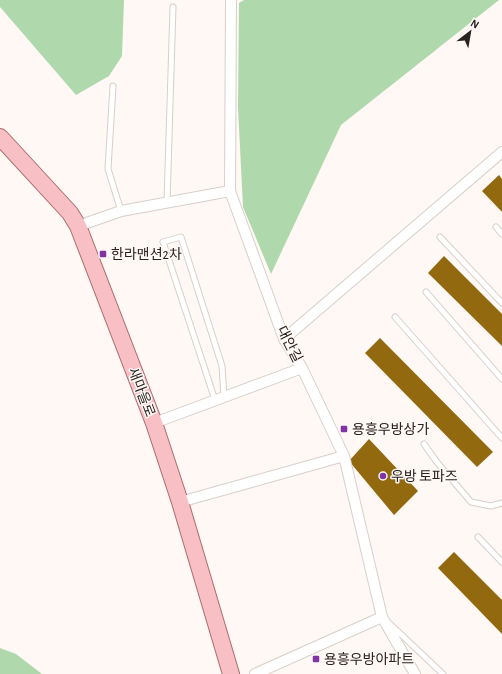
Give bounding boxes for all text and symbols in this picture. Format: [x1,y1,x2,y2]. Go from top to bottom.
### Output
north arrow [450,12,490,52]
text: N [469,17,481,31]
place label: 한라맨션2차 [111,247,182,262]
marker: 한라맨션2차 [98,249,108,259]
street label: 대안길 [274,324,305,365]
street label: 새마을로 [125,365,158,419]
place label: 용흥우방상가 [352,422,429,437]
marker: 용흥우방상가 [339,424,349,434]
place label: 우방 토파즈 [391,469,458,484]
marker: 우방 토파즈 [378,471,388,481]
place label: 용흥우방아파트 [324,652,414,667]
marker: 용흥우방아파트 [311,654,321,664]

